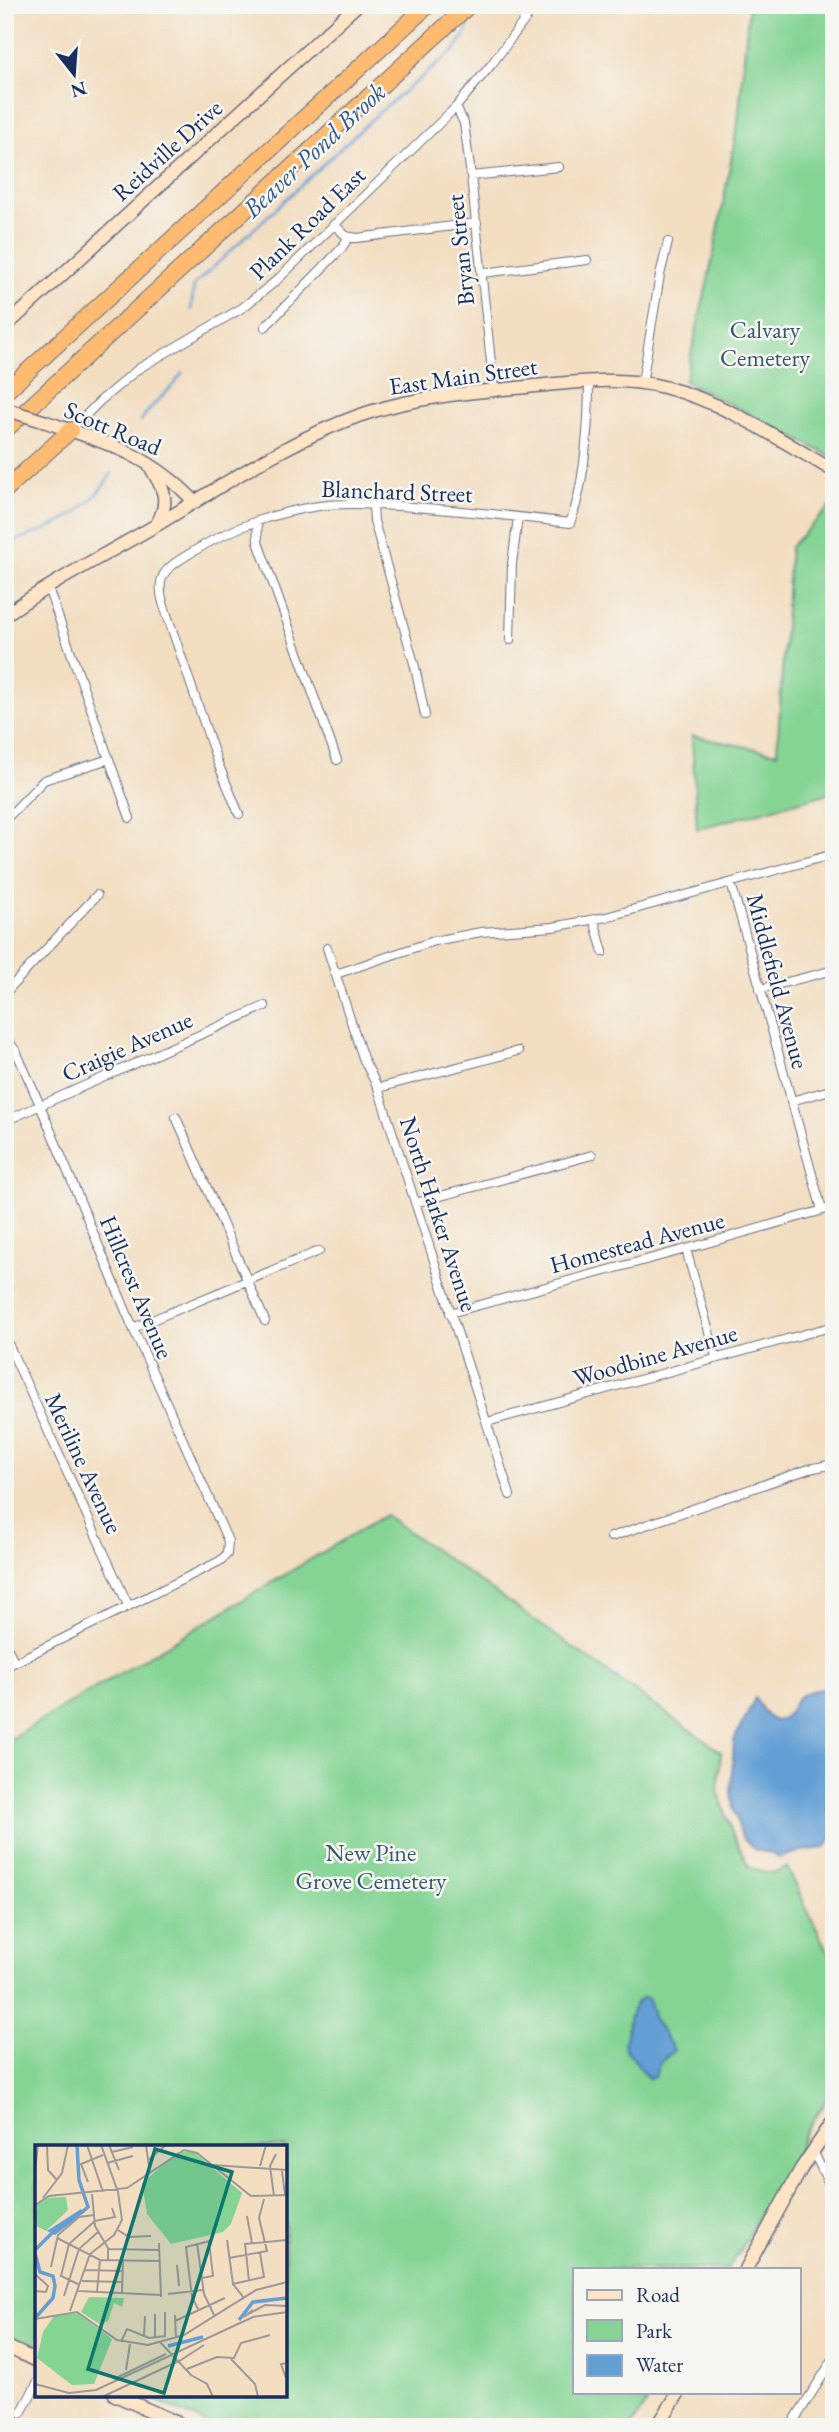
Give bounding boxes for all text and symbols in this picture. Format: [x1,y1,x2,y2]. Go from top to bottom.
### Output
north arrow [38,38,108,108]
water label: Beaver Pond Brook [234,75,393,226]
text: N [67,76,90,104]
street label: Reidville Drive [105,92,229,208]
street label: Plank Road East [242,159,372,286]
street label: Bryan Street [439,192,481,307]
park label: Calvary Cemetery [720,314,810,373]
street label: East Main Street [387,350,540,402]
street label: Scott Road [60,394,167,463]
street label: Blanchard Street [321,473,474,509]
street label: Middlefield Avenue [740,890,816,1072]
street label: Craigie Avenue [57,1003,197,1089]
street label: North Harker Avenue [393,1113,485,1315]
street label: Homestead Avenue [546,1204,728,1280]
street label: Hillcrest Avenue [93,1211,181,1363]
street label: Woodbine Avenue [569,1317,741,1393]
street label: Meriline Avenue [38,1388,130,1538]
park label: New Pine Grove Cemetery [296,1837,447,1896]
inset map [35,2145,287,2397]
legend [573,2268,800,2394]
text: Road [636,2281,680,2308]
text: Park [636,2317,673,2344]
text: Water [636,2351,683,2378]

